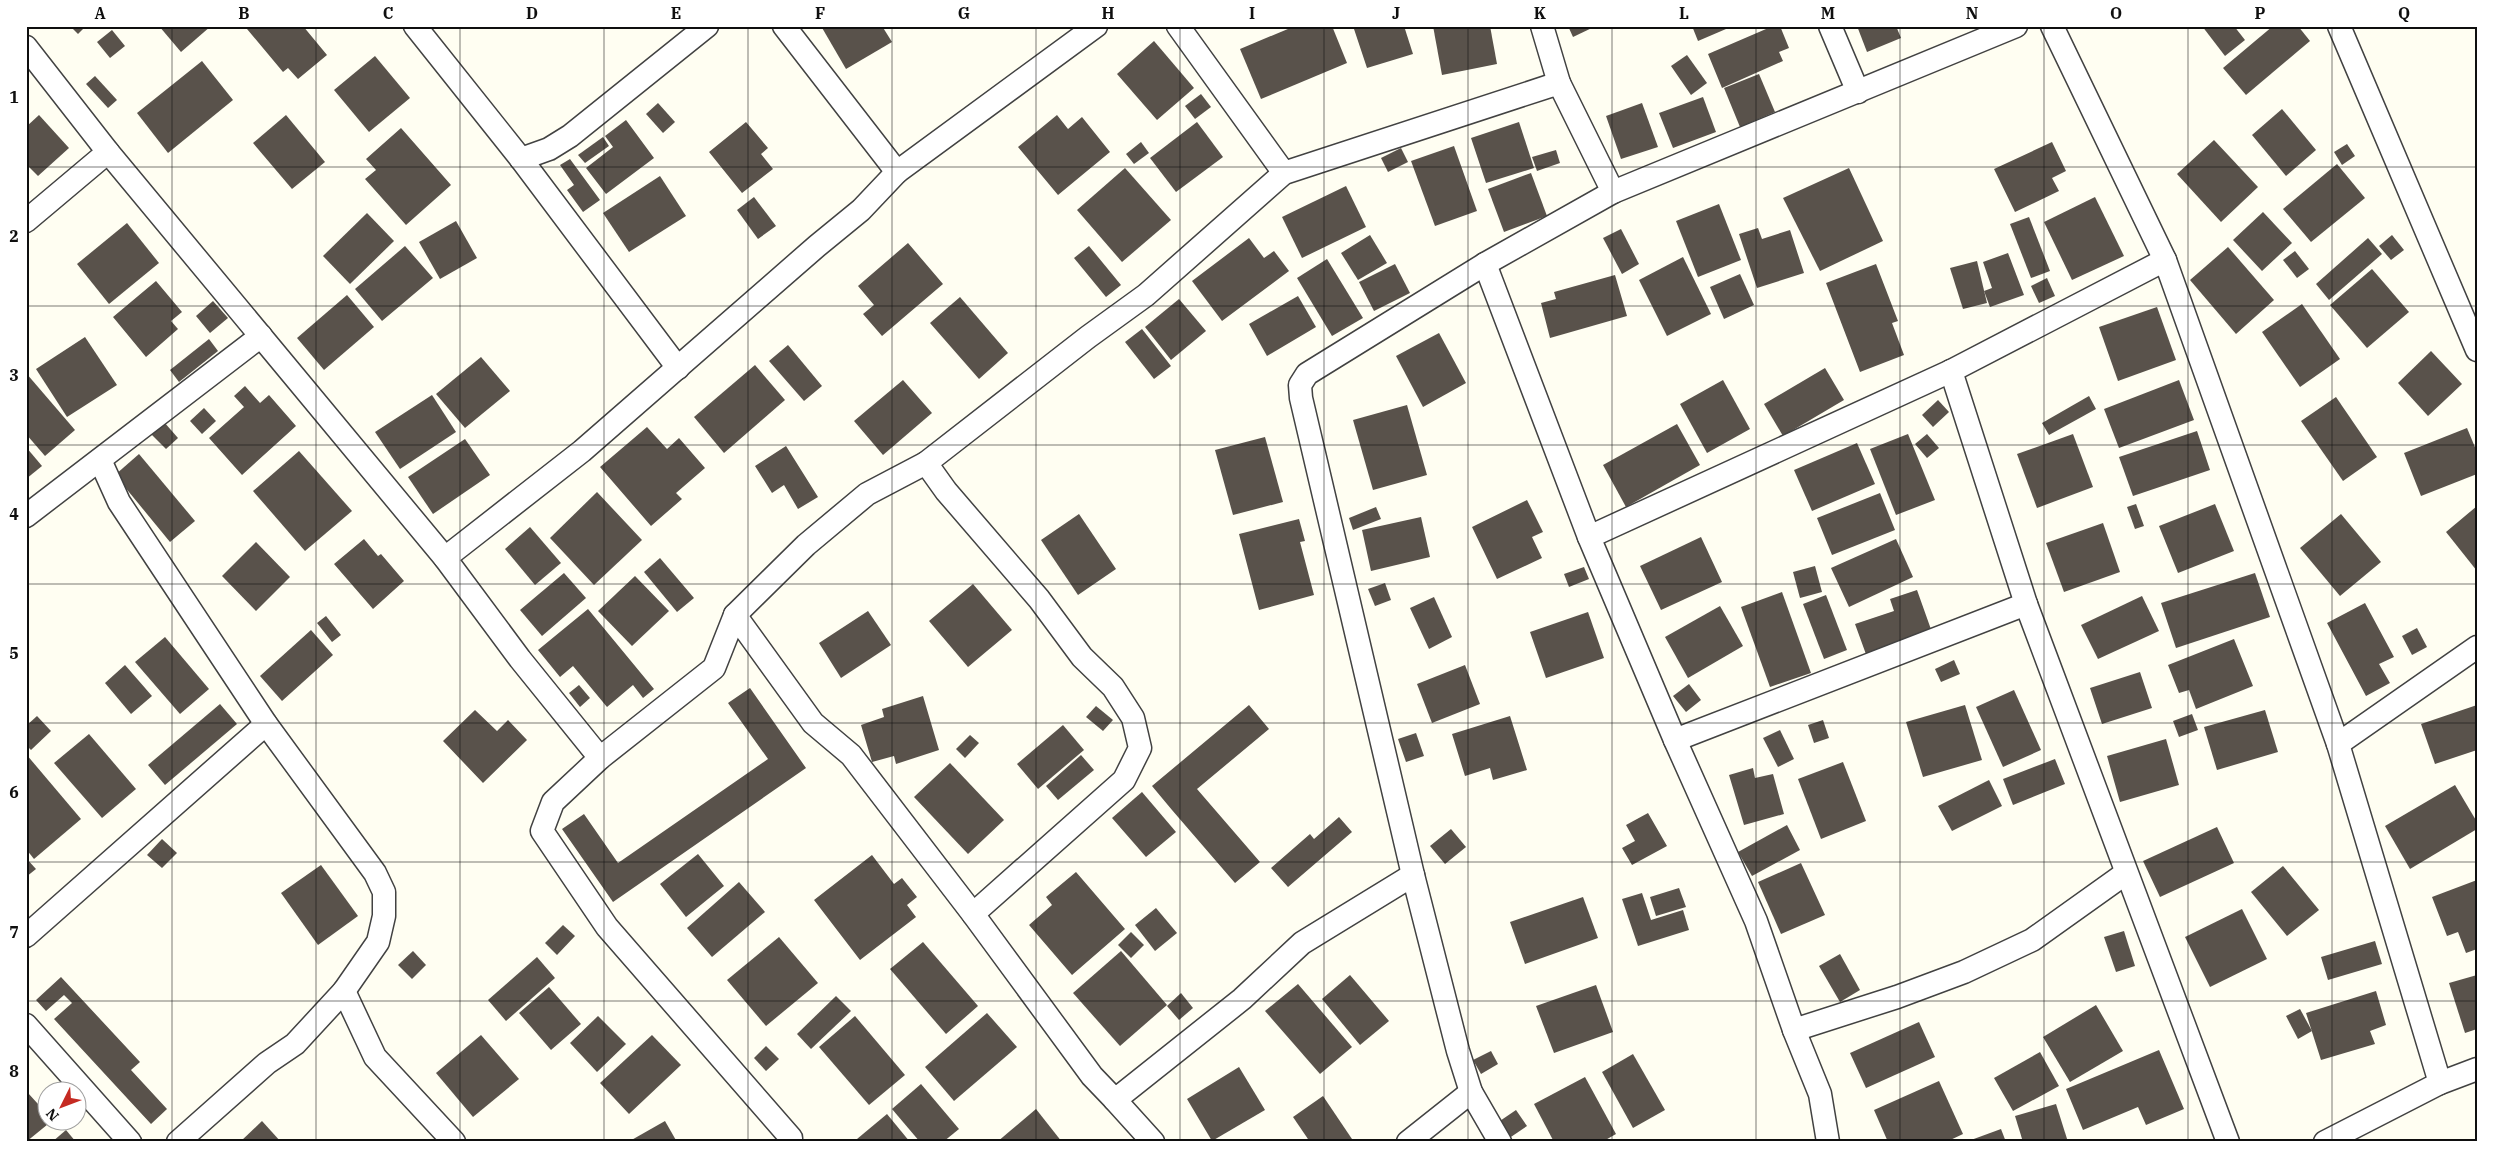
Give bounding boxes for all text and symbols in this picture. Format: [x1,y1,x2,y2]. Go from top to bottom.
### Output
text: A [94,3,106,23]
text: B [238,3,250,23]
text: C [383,3,393,23]
text: D [526,3,538,23]
text: E [671,3,681,23]
text: F [815,3,825,23]
text: G [958,3,970,23]
text: H [1102,3,1115,23]
text: I [1249,3,1255,23]
text: J [1392,3,1400,23]
text: K [1534,3,1547,23]
text: L [1679,3,1689,23]
text: M [1821,3,1835,23]
text: N [1966,3,1978,23]
text: O [2110,3,2122,23]
text: P [2255,3,2266,23]
text: Q [2398,3,2410,23]
text: 1 [9,87,19,107]
text: 2 [9,226,19,246]
text: 3 [9,365,19,385]
text: 4 [9,504,19,524]
text: 5 [9,643,19,663]
text: 6 [9,782,19,802]
text: 7 [9,922,19,942]
text: 8 [9,1061,19,1081]
north arrow [38,1080,88,1130]
text: N [42,1105,63,1125]

